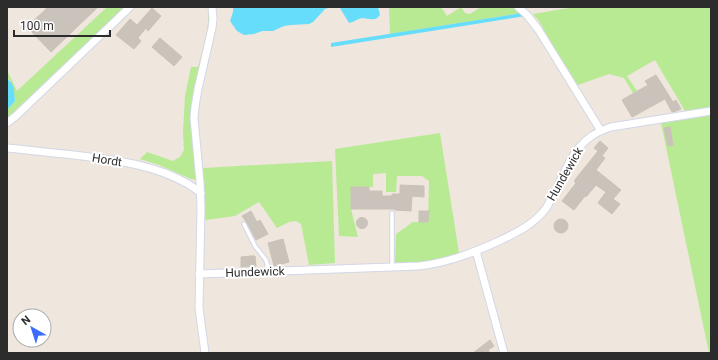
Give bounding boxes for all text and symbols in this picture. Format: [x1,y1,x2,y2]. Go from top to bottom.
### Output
scale bar [14,12,110,38]
text: 100 m [20,19,54,33]
street label: Hundewick [544,144,586,203]
street label: Hordt [91,151,123,169]
street label: Hundewick [225,264,286,280]
north arrow [12,308,52,348]
text: N [19,313,33,328]

